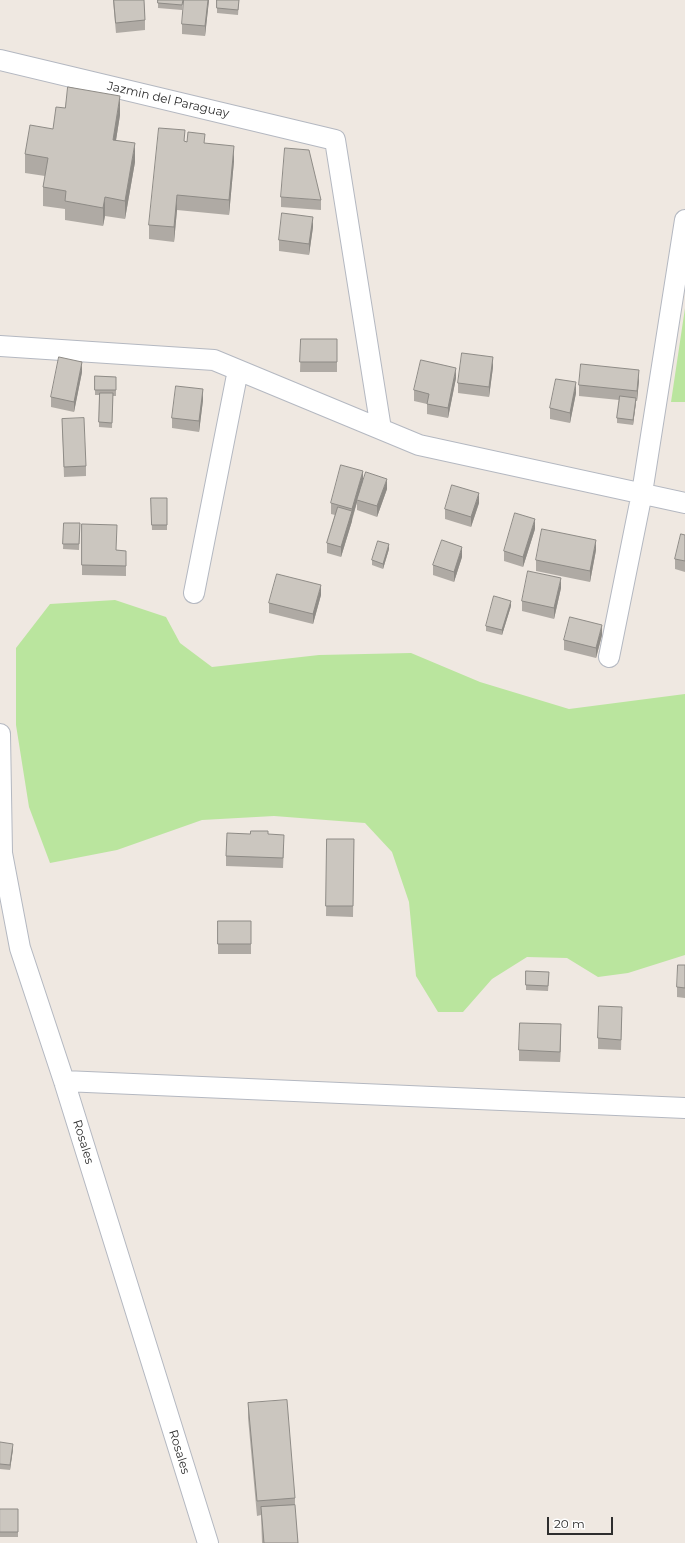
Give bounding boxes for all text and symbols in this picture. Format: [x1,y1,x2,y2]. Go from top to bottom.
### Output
street label: Jazmin del Paraguay [106,79,230,121]
street label: Rosales [69,1118,97,1166]
street label: Rosales [165,1428,193,1476]
scale bar [549,1509,615,1535]
text: 20 m [554,1516,585,1531]

